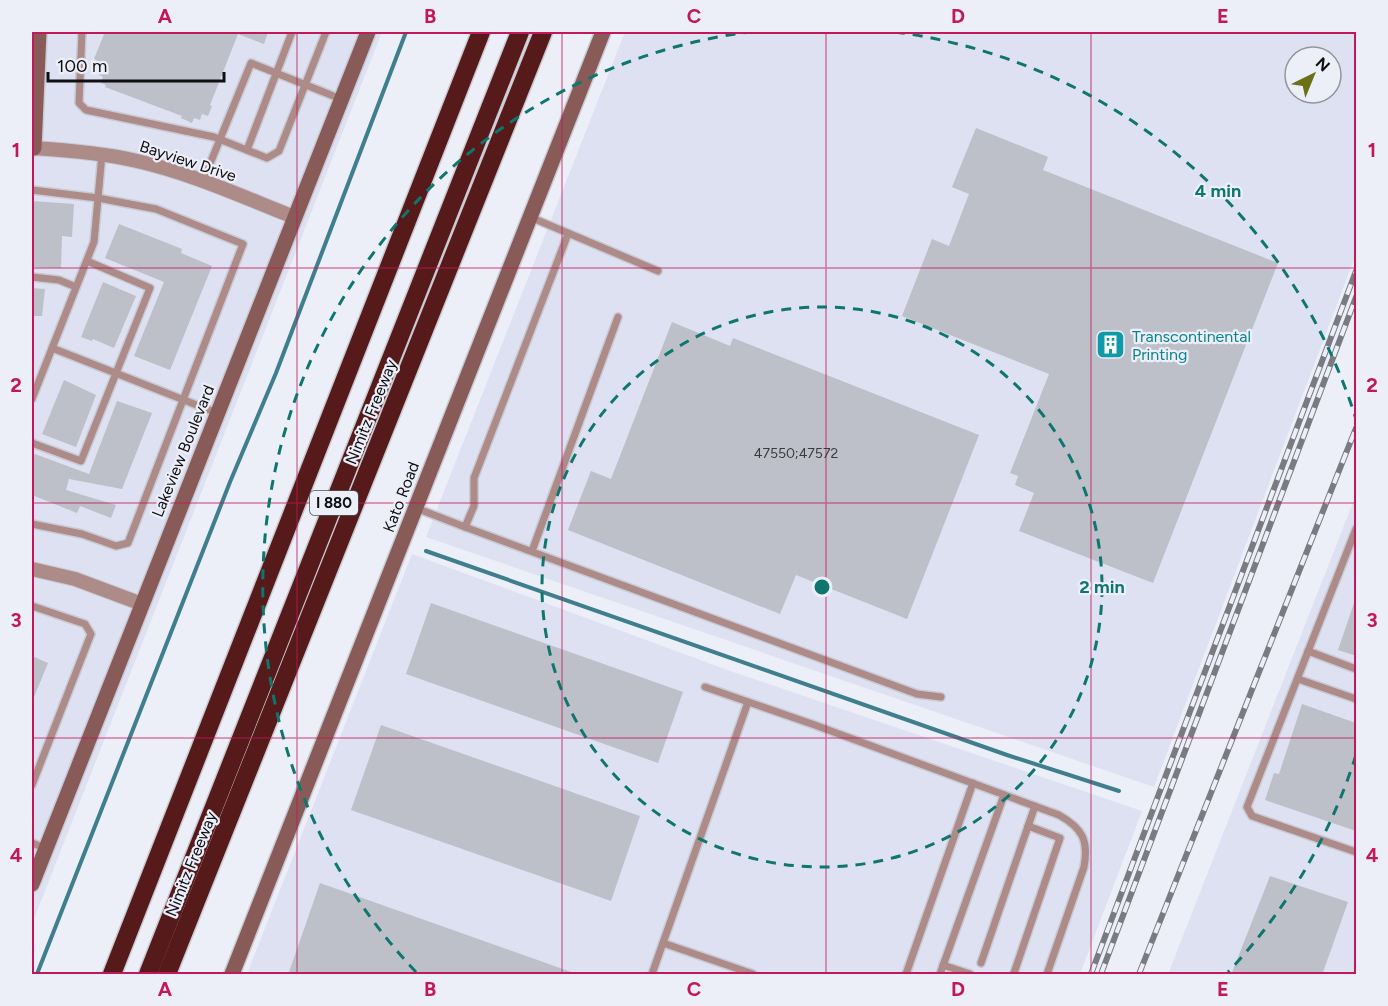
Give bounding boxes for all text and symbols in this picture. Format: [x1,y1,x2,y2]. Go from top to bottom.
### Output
text: A [158,4,173,28]
text: B [424,4,436,28]
text: C [687,4,701,28]
text: D [951,4,965,28]
text: E [1217,4,1229,28]
scale bar [48,45,224,83]
north arrow [1283,45,1343,105]
text: N [1312,53,1334,76]
text: 100 m [57,55,107,77]
street label: Bayview Drive [137,136,239,186]
text: 1 [12,138,20,162]
text: 1 [1368,138,1376,162]
text: 4 min [1195,180,1241,202]
place label: Transcontinental Printing [1132,327,1251,364]
building icon: Transcontinental Printing [1095,329,1127,361]
street label: Nimitz Freeway [341,356,401,467]
text: 2 [10,373,22,397]
text: 2 [1366,373,1378,397]
street label: Lakeview Boulevard [148,382,218,520]
house number: 47550;47572 [754,445,838,462]
street label: Kato Road [379,459,423,535]
road number: I 880 [310,491,358,515]
text: 2 min [1079,576,1125,598]
centre of rings [812,577,832,597]
text: 3 [10,608,22,632]
text: 3 [1366,608,1378,632]
street label: Nimitz Freeway [161,808,221,919]
text: 4 [10,843,23,867]
text: 4 [1366,843,1379,867]
text: A [158,977,173,1001]
text: B [424,977,436,1001]
text: C [687,977,701,1001]
text: D [951,977,965,1001]
text: E [1217,977,1229,1001]

